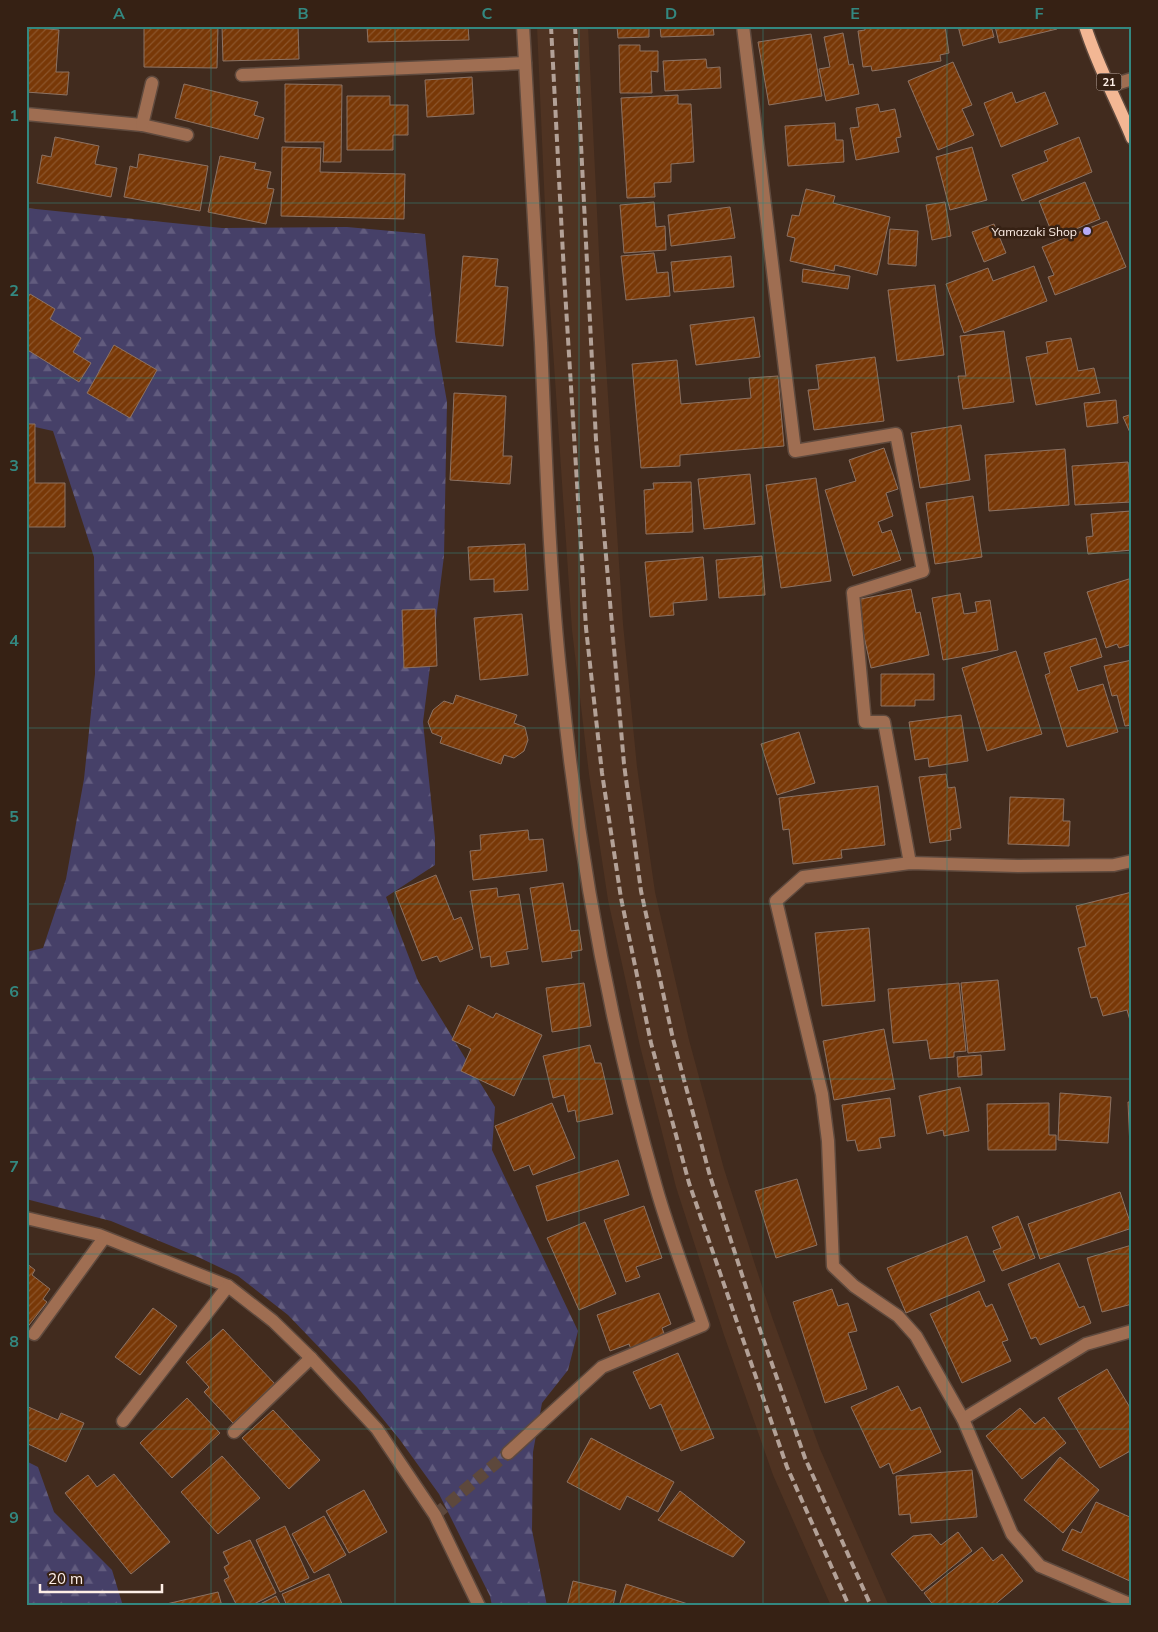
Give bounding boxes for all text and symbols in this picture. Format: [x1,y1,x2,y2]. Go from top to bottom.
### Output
text: A [113,3,125,23]
text: B [297,3,309,23]
text: C [482,3,493,23]
text: D [665,3,677,23]
text: E [850,3,860,23]
text: F [1034,3,1044,23]
road number: 21 [1096,74,1122,90]
text: 1 [9,105,19,125]
place label: Yamazaki Shop [991,224,1077,239]
marker: Yamazaki Shop [1081,225,1093,237]
text: 2 [9,280,19,300]
text: 3 [9,455,19,475]
text: 4 [9,630,19,650]
text: 5 [9,806,19,826]
text: 6 [9,981,19,1001]
text: 7 [9,1156,19,1176]
text: 8 [9,1331,19,1351]
text: 9 [9,1507,19,1527]
scale bar [40,1562,162,1594]
text: 20 m [48,1569,83,1588]

